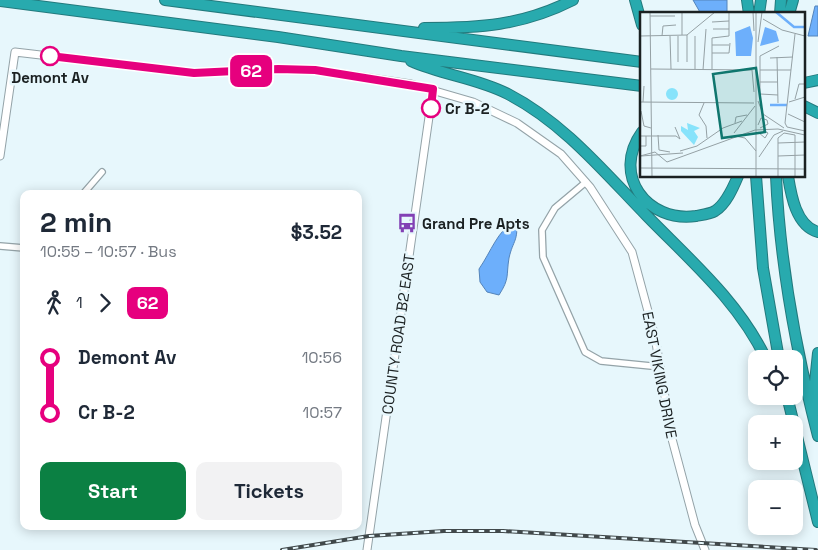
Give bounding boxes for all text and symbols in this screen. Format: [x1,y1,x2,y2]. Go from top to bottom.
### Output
inset map [640,12,806,178]
marker: Demont Av [40,46,60,66]
line badge: 62 [228,55,274,87]
text: 62 [240,59,262,82]
place label: Demont Av [11,68,89,87]
marker: Cr B-2 [421,98,441,118]
place label: Cr B-2 [445,99,490,118]
text: 2 min [40,204,112,240]
bus stop icon: Grand Pre Apts [396,212,418,234]
place label: Grand Pre Apts [422,214,530,233]
text: $3.52 [291,220,342,245]
text: 10:55 – 10:57 · Bus [40,241,177,262]
street label: COUNTY ROAD B2 EAST [377,252,419,416]
icon: walk [40,289,68,317]
icon: forward [91,289,119,317]
text: 62 [137,291,158,314]
text: 1 [76,292,83,313]
street label: EAST VIKING DRIVE [638,310,682,440]
text: Demont Av [78,345,176,370]
text: 10:56 [302,347,342,368]
map controls [748,350,803,535]
button: locate [748,350,803,405]
text: Cr B-2 [78,400,135,425]
text: 10:57 [303,402,342,423]
button: + [748,415,803,470]
button: Start [40,462,186,520]
button: Tickets [196,462,342,520]
button: − [748,480,803,535]

